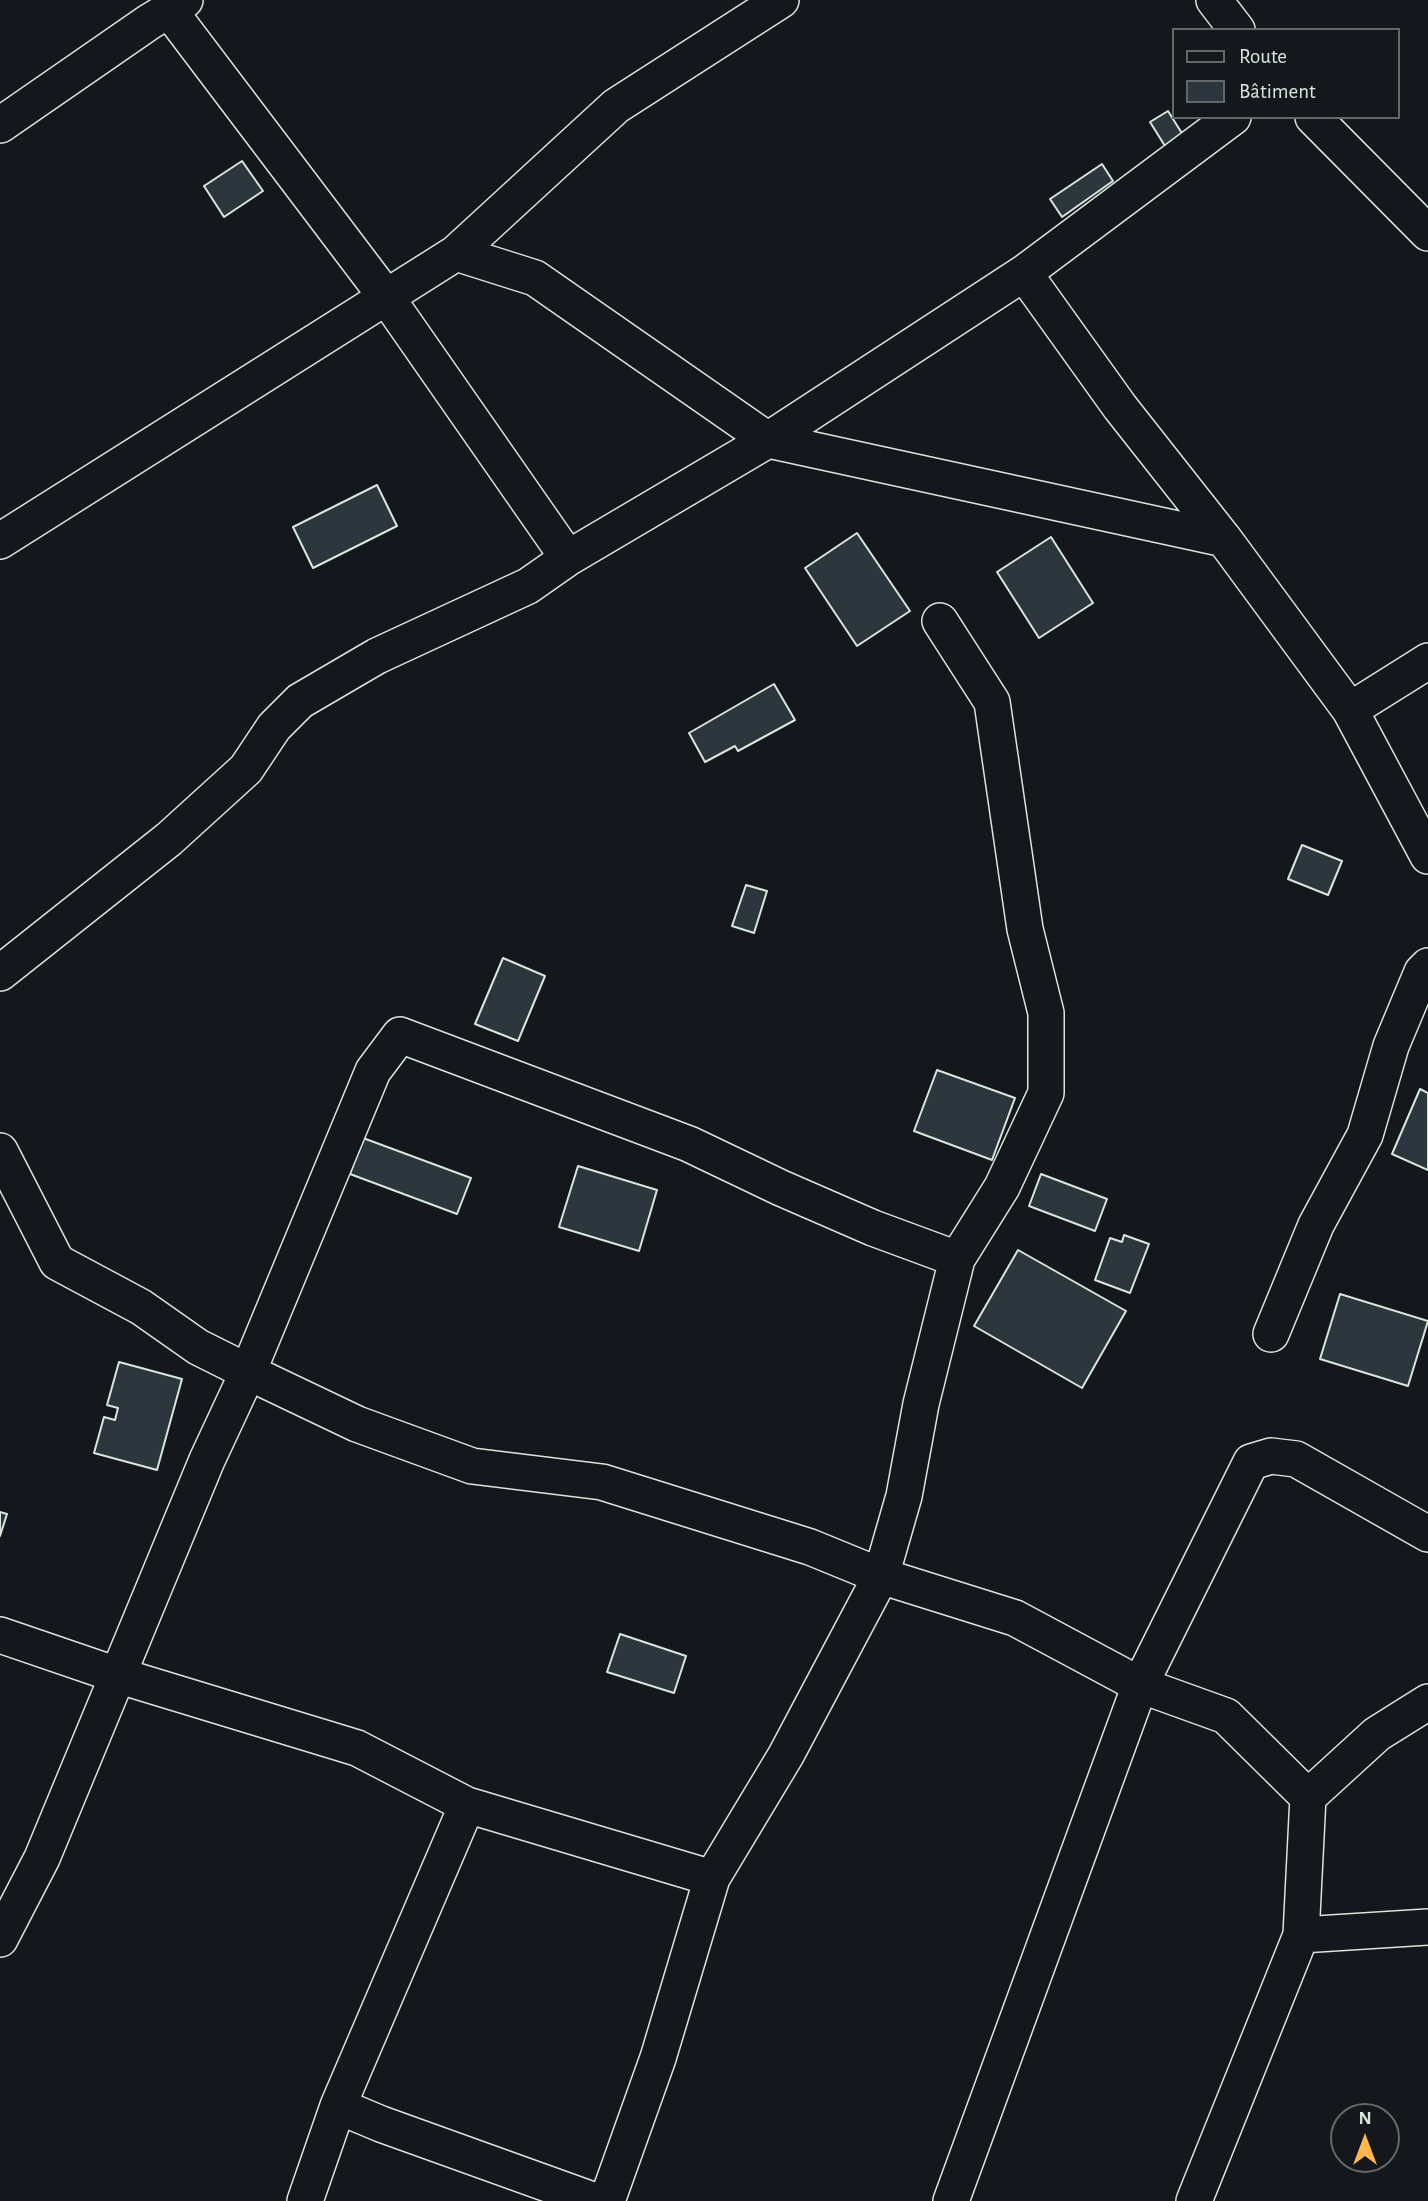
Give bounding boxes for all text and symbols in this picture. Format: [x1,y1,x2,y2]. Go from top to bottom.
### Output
legend [1172,28,1400,119]
text: Route [1239,46,1287,67]
text: Bâtiment [1239,81,1316,102]
north arrow [1330,2103,1400,2173]
text: N [1358,2109,1372,2128]

